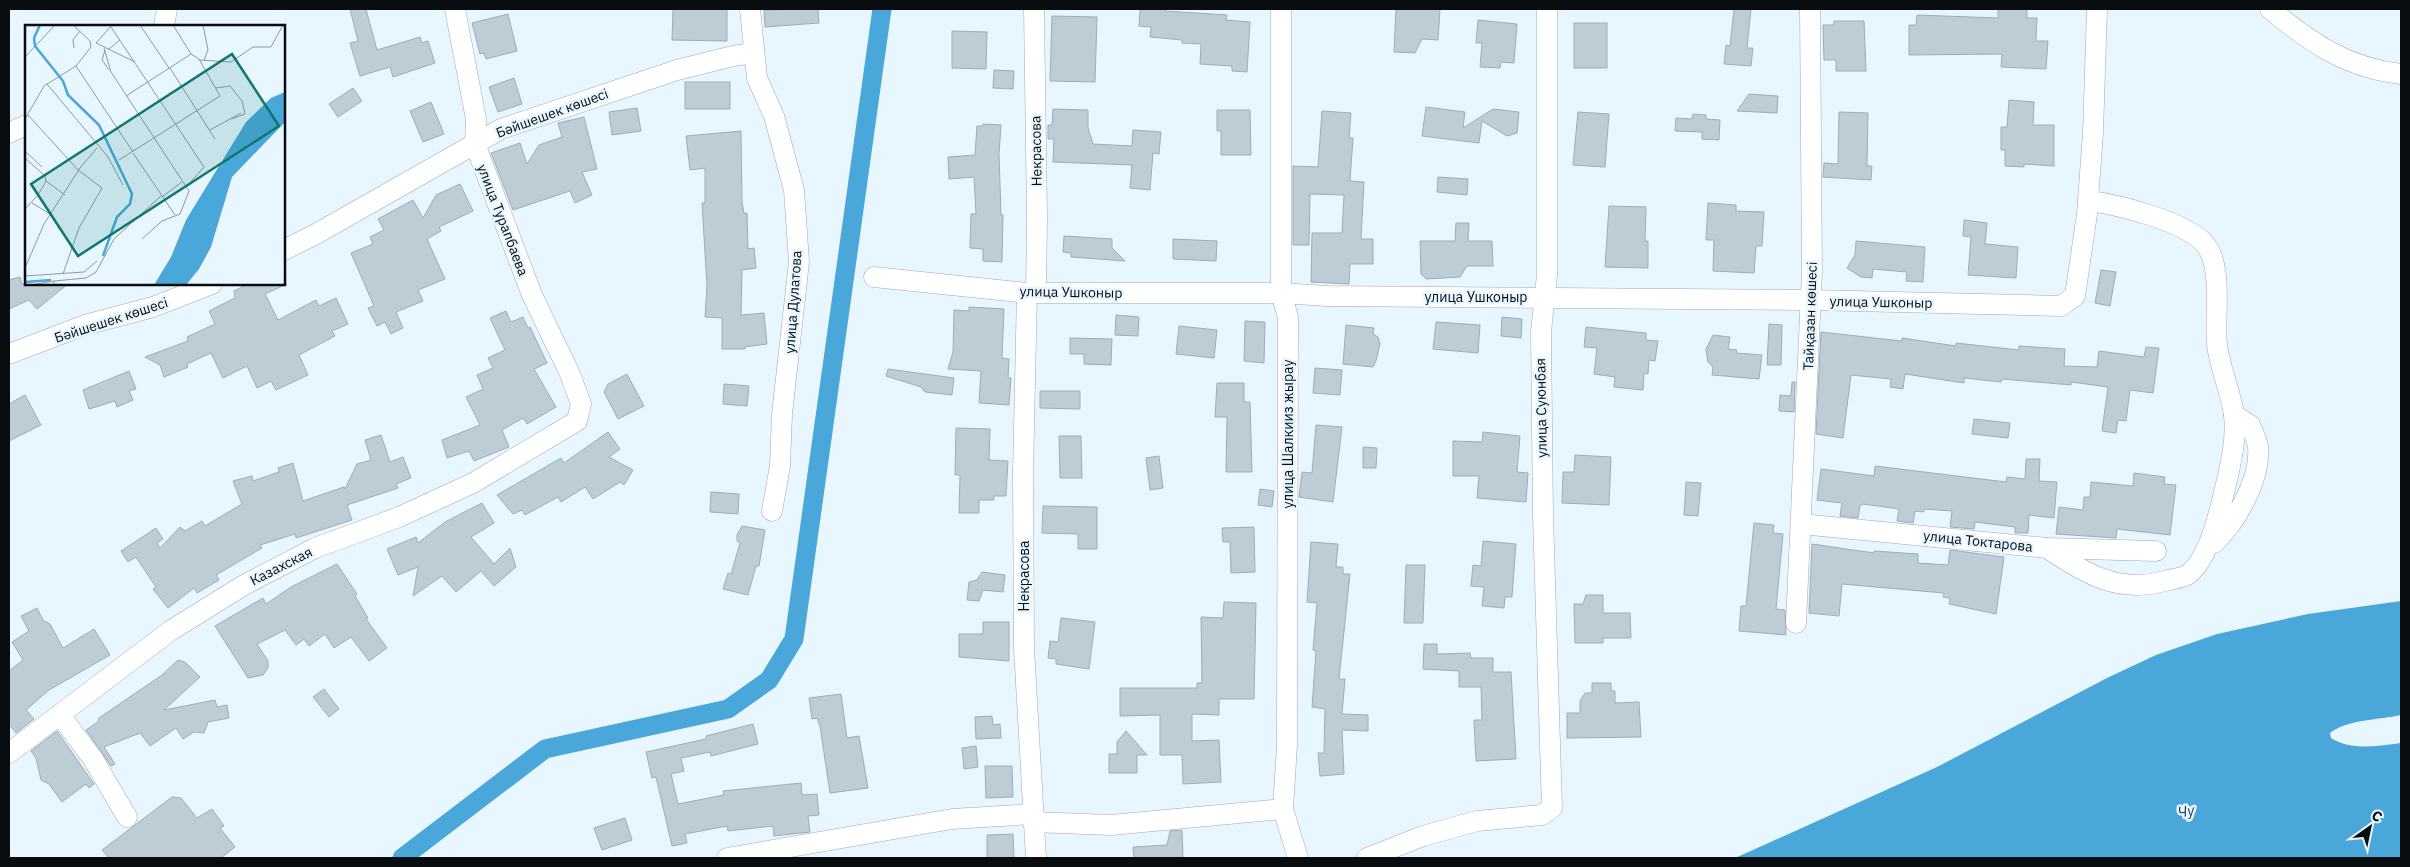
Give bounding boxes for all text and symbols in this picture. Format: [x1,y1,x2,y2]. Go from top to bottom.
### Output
inset map [25,25,285,285]
street label: Бәйшешек көшесі [493,84,611,142]
street label: Некрасова [1026,115,1046,187]
street label: улица Турапбаева [473,161,533,279]
street label: улица Дулатова [780,249,806,354]
street label: Тайқазан көшесі [1799,261,1821,371]
street label: улица Ушконыр [1019,282,1123,302]
street label: улица Ушконыр [1425,288,1527,306]
street label: улица Ушконыр [1829,292,1933,312]
street label: Бәйшешек көшесі [52,293,170,347]
street label: улица Суюнбая [1531,358,1551,458]
street label: улица Шалкииз жырау [1279,360,1297,508]
street label: улица Токтарова [1922,526,2034,556]
street label: Некрасова [1015,540,1033,611]
street label: Казахская [247,543,315,589]
water label: Чу [2176,800,2197,822]
north arrow [2345,802,2395,852]
text: С [2368,806,2386,826]

